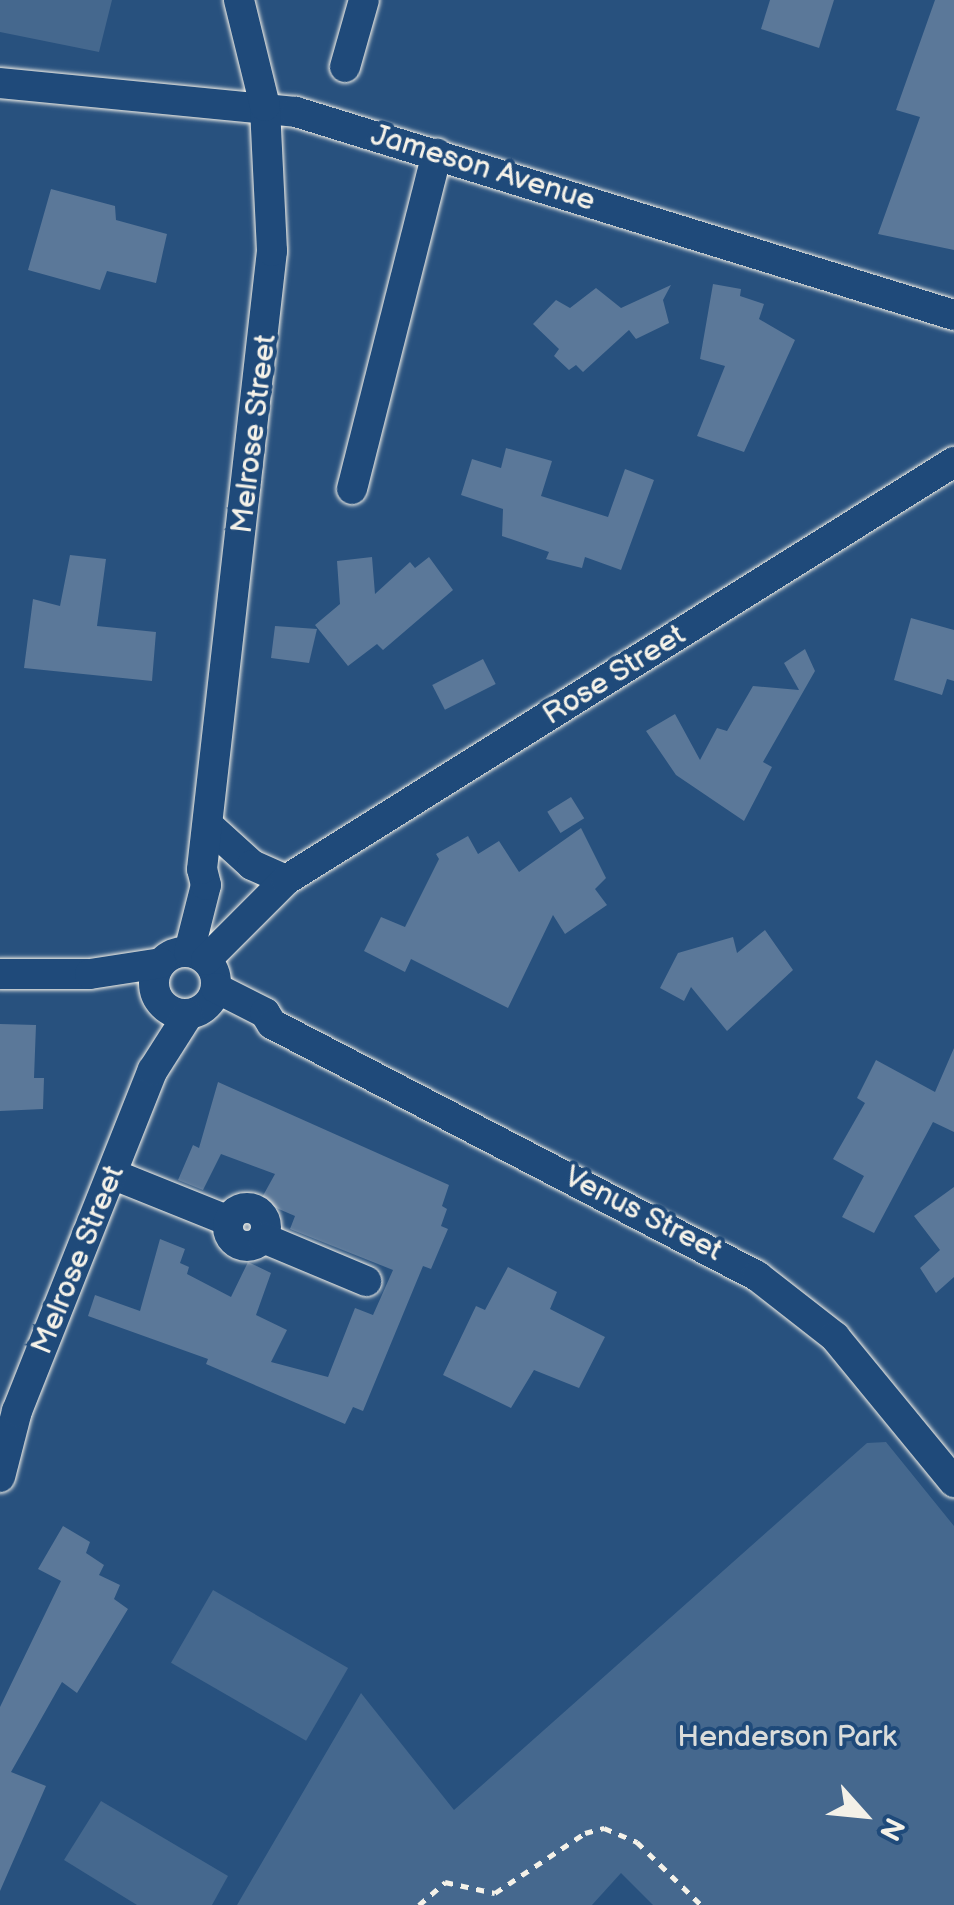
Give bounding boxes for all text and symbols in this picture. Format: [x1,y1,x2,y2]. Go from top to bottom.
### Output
street label: Jameson Avenue [367,117,599,219]
street label: Melrose Street [224,332,284,536]
street label: Rose Street [536,617,692,733]
street label: Venus Street [558,1159,728,1269]
street label: Melrose Street [24,1160,132,1360]
park label: Henderson Park [677,1719,897,1755]
north arrow [814,1765,914,1865]
text: N [872,1812,911,1846]

